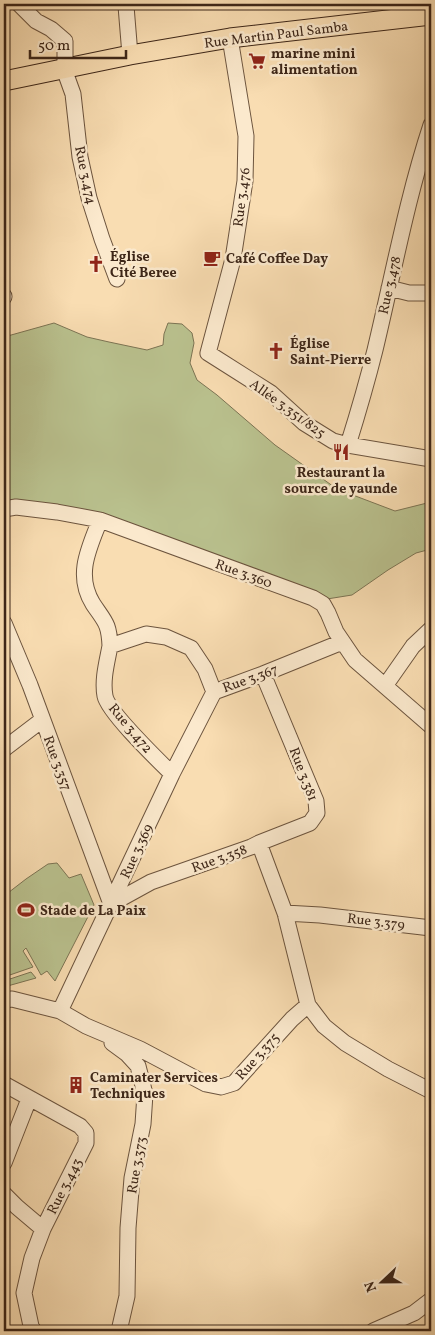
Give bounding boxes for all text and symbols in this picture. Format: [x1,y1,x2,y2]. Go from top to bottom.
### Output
street label: Rue Martin Paul Samba [203,17,349,54]
scale bar [30,28,126,60]
text: 50 m [38,36,70,57]
place label: marine mini alimentation [271,45,358,80]
supermarket icon: marine mini alimentation [247,51,267,71]
street label: Rue 3.474 [69,144,100,206]
street label: Rue 3.476 [229,166,256,228]
place label: Église Cité Beree [110,248,177,283]
cafe icon: Café Coffee Day [202,248,222,268]
place label: Café Coffee Day [226,250,328,269]
church icon: Église Cité Beree [86,254,106,274]
street label: Rue 3.478 [375,254,406,316]
place label: Église Saint-Pierre [290,335,371,370]
church icon: Église Saint-Pierre [266,341,286,361]
street label: Allée 3.351/825 [245,375,329,443]
restaurant icon: Restaurant la source de yaunde [331,442,351,462]
place label: Restaurant la source de yaunde [285,464,397,499]
street label: Rue 3.360 [212,555,275,594]
street label: Rue 3.367 [220,661,281,698]
street label: Rue 3.472 [103,700,156,758]
street label: Rue 3.357 [38,733,75,794]
street label: Rue 3.381 [284,745,322,804]
street label: Rue 3.369 [116,821,158,882]
street label: Rue 3.358 [189,841,250,878]
sports icon: Stade de La Paix [16,900,36,920]
place label: Stade de La Paix [40,902,146,921]
street label: Rue 3.379 [346,910,406,935]
street label: Rue 3.375 [232,1029,284,1085]
place label: Caminater Services Techniques [90,1069,218,1104]
building icon: Caminater Services Techniques [66,1075,86,1095]
street label: Rue 3.373 [123,1135,152,1195]
street label: Rue 3.443 [43,1155,88,1218]
north arrow [358,1258,408,1308]
text: N [361,1278,382,1295]

